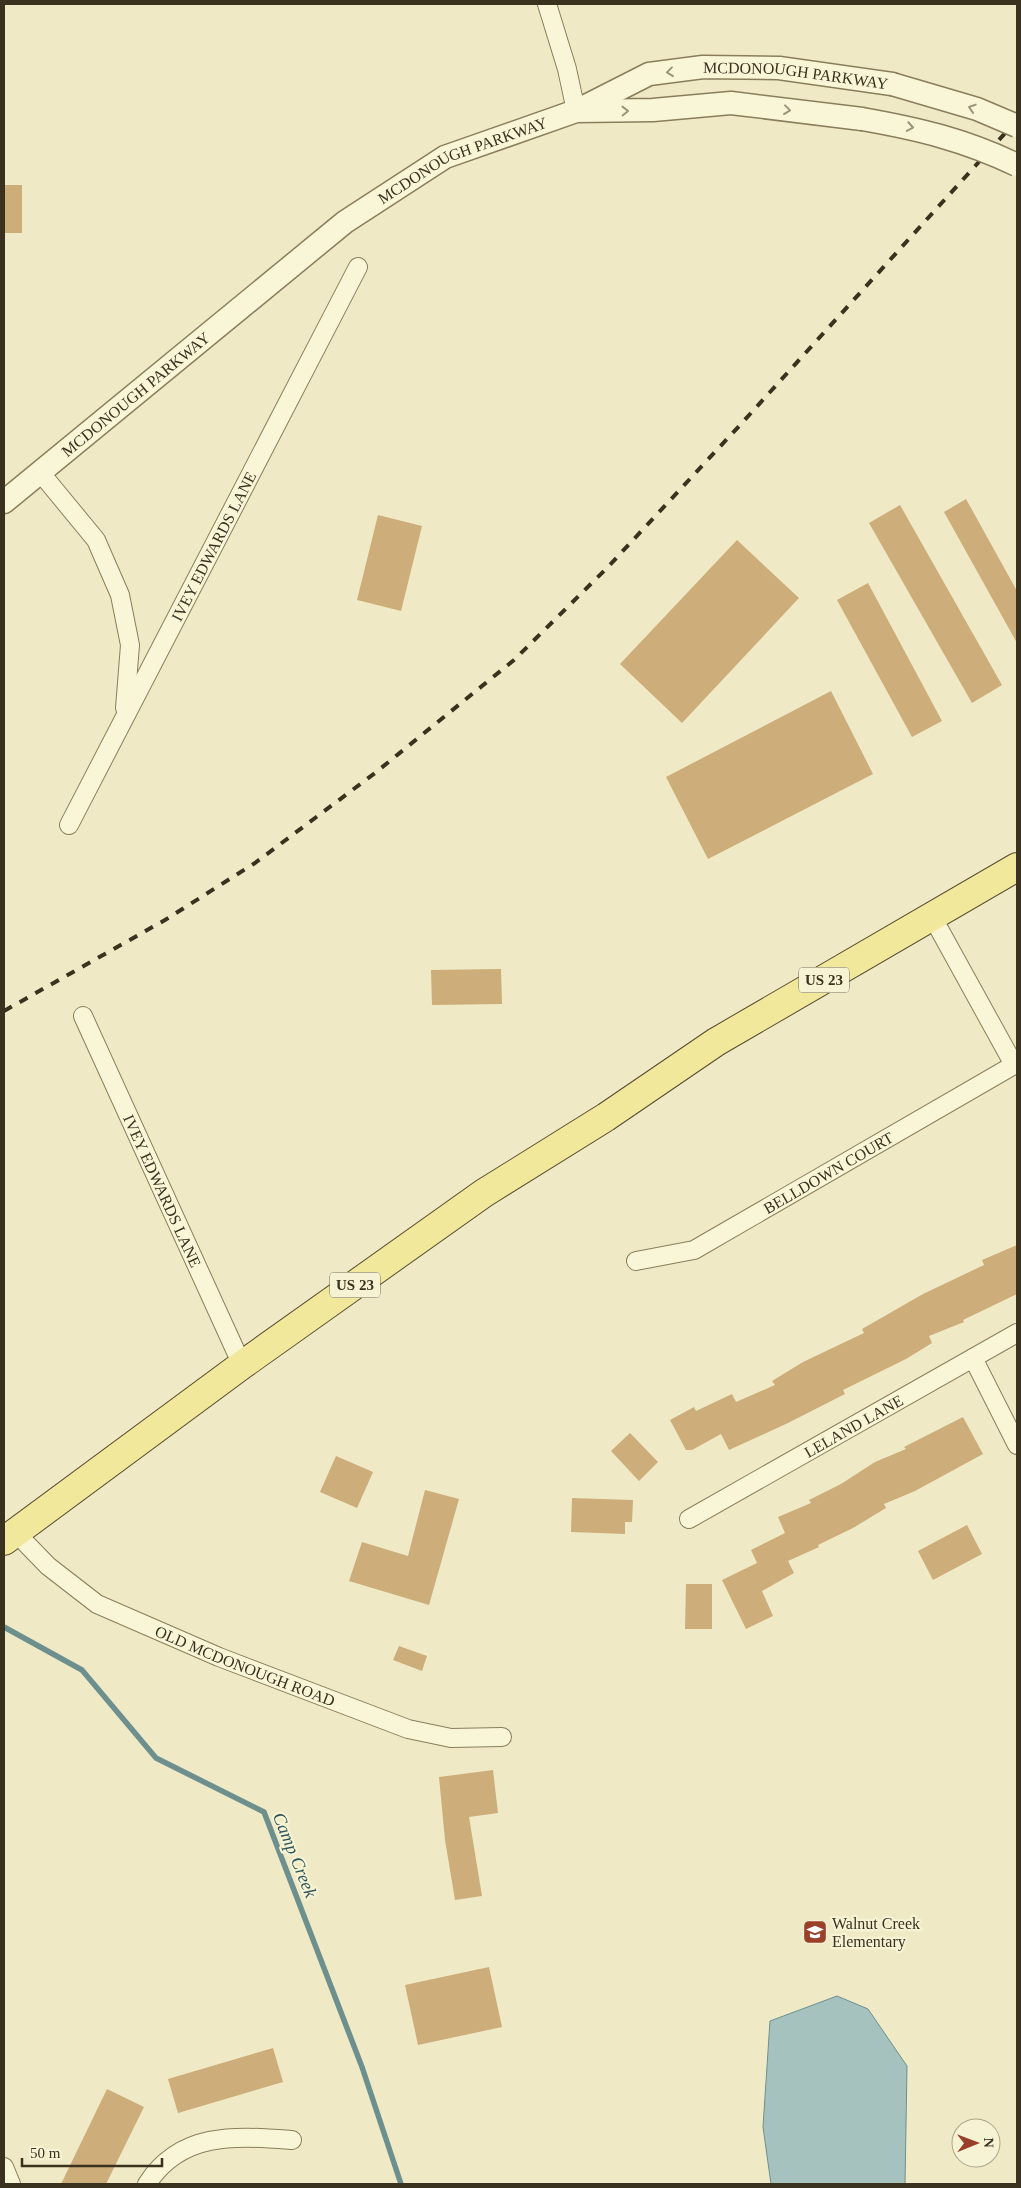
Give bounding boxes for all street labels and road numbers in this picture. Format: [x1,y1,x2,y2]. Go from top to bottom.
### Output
street label: MCDONOUGH PARKWAY [703,59,890,92]
street label: MCDONOUGH PARKWAY [375,114,550,207]
street label: MCDONOUGH PARKWAY [58,329,213,460]
street label: IVEY EDWARDS LANE [168,469,260,624]
road number: US 23 [799,968,849,992]
street label: IVEY EDWARDS LANE [120,1112,204,1270]
street label: BELLDOWN COURT [760,1129,897,1217]
road number: US 23 [330,1272,380,1298]
street label: LELAND LANE [801,1392,906,1461]
street label: OLD MCDONOUGH ROAD [153,1622,337,1709]

